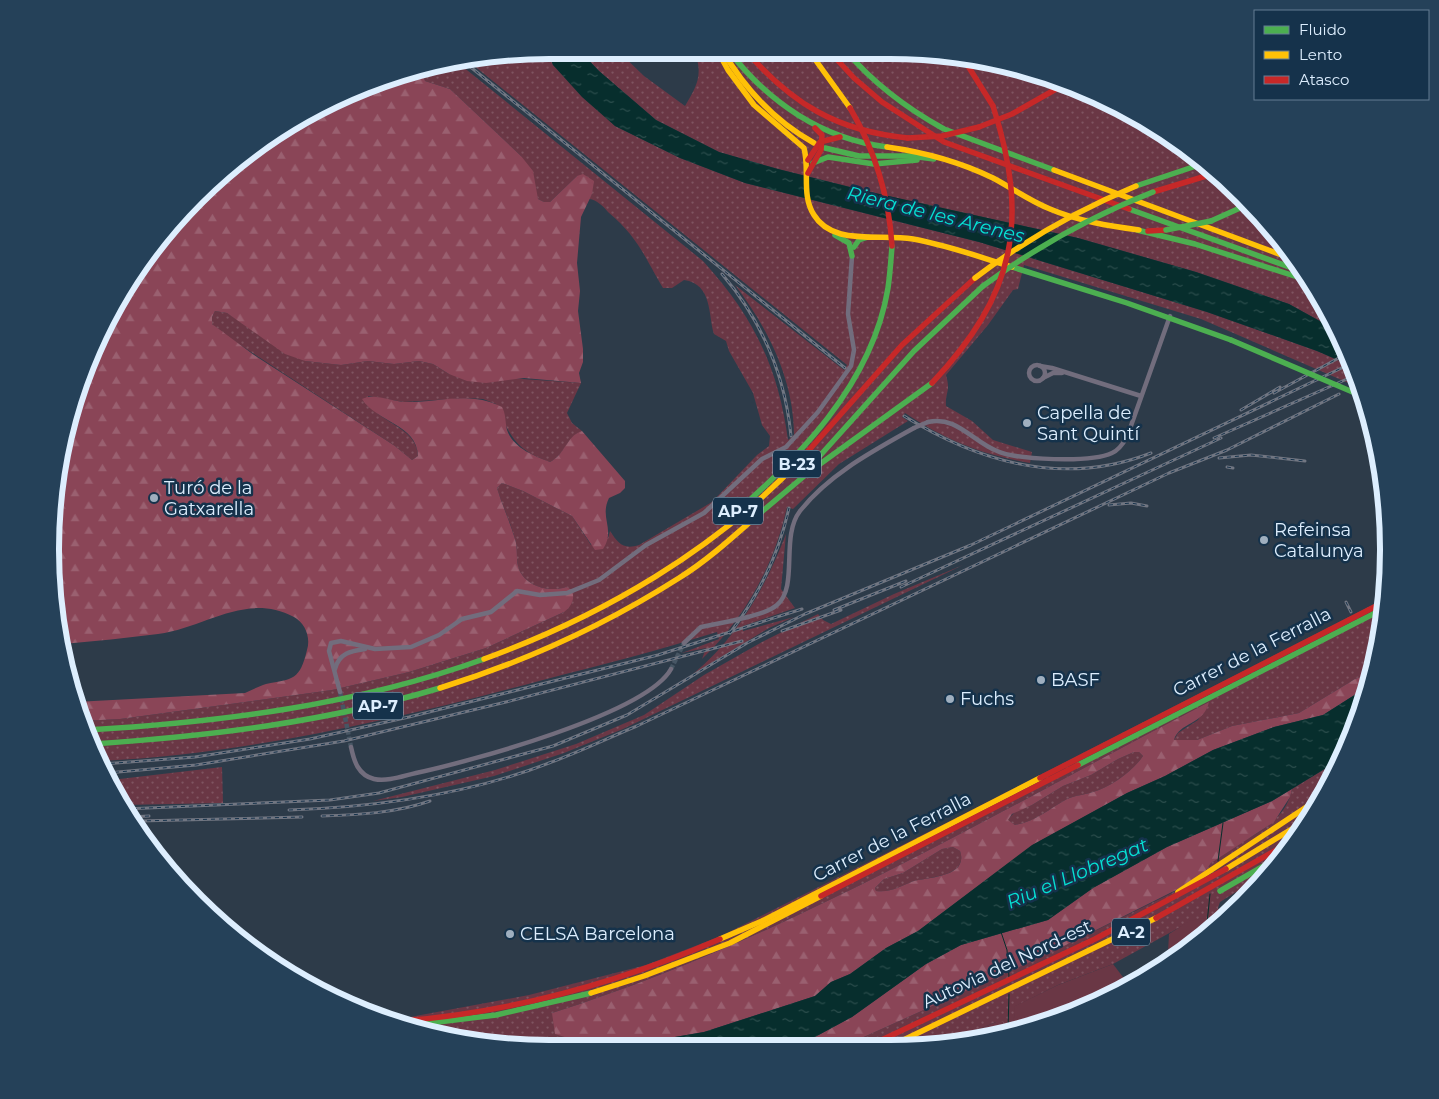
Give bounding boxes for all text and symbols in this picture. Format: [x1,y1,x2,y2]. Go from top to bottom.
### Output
legend [1254,10,1429,100]
text: Fluido [1299,20,1346,39]
text: Lento [1299,45,1342,64]
text: Atasco [1299,70,1349,89]
water label: Riera de les Arenes [845,181,1027,248]
place label: Capella de Sant Quintí [1037,402,1140,445]
marker: Capella de Sant Quintí [1021,417,1033,429]
road number: B-23 [773,450,821,478]
place label: Turó de la Gatxarella [164,477,254,520]
marker: Turó de la Gatxarella [148,492,160,504]
road number: AP-7 [713,498,763,524]
place label: Refeinsa Catalunya [1274,519,1364,562]
marker: Refeinsa Catalunya [1258,534,1270,546]
street label: Carrer de la Ferralla [1169,603,1335,701]
place label: BASF [1051,669,1100,691]
marker: BASF [1035,674,1047,686]
place label: Fuchs [960,688,1014,710]
road number: AP-7 [353,692,403,719]
marker: Fuchs [944,693,956,705]
street label: Carrer de la Ferralla [809,788,975,886]
water label: Riu el Llobregat [1003,833,1152,914]
street label: Autovia del Nord-est [919,915,1095,1013]
road number: A-2 [1112,919,1150,946]
place label: CELSA Barcelona [520,923,675,945]
marker: CELSA Barcelona [504,928,516,940]

